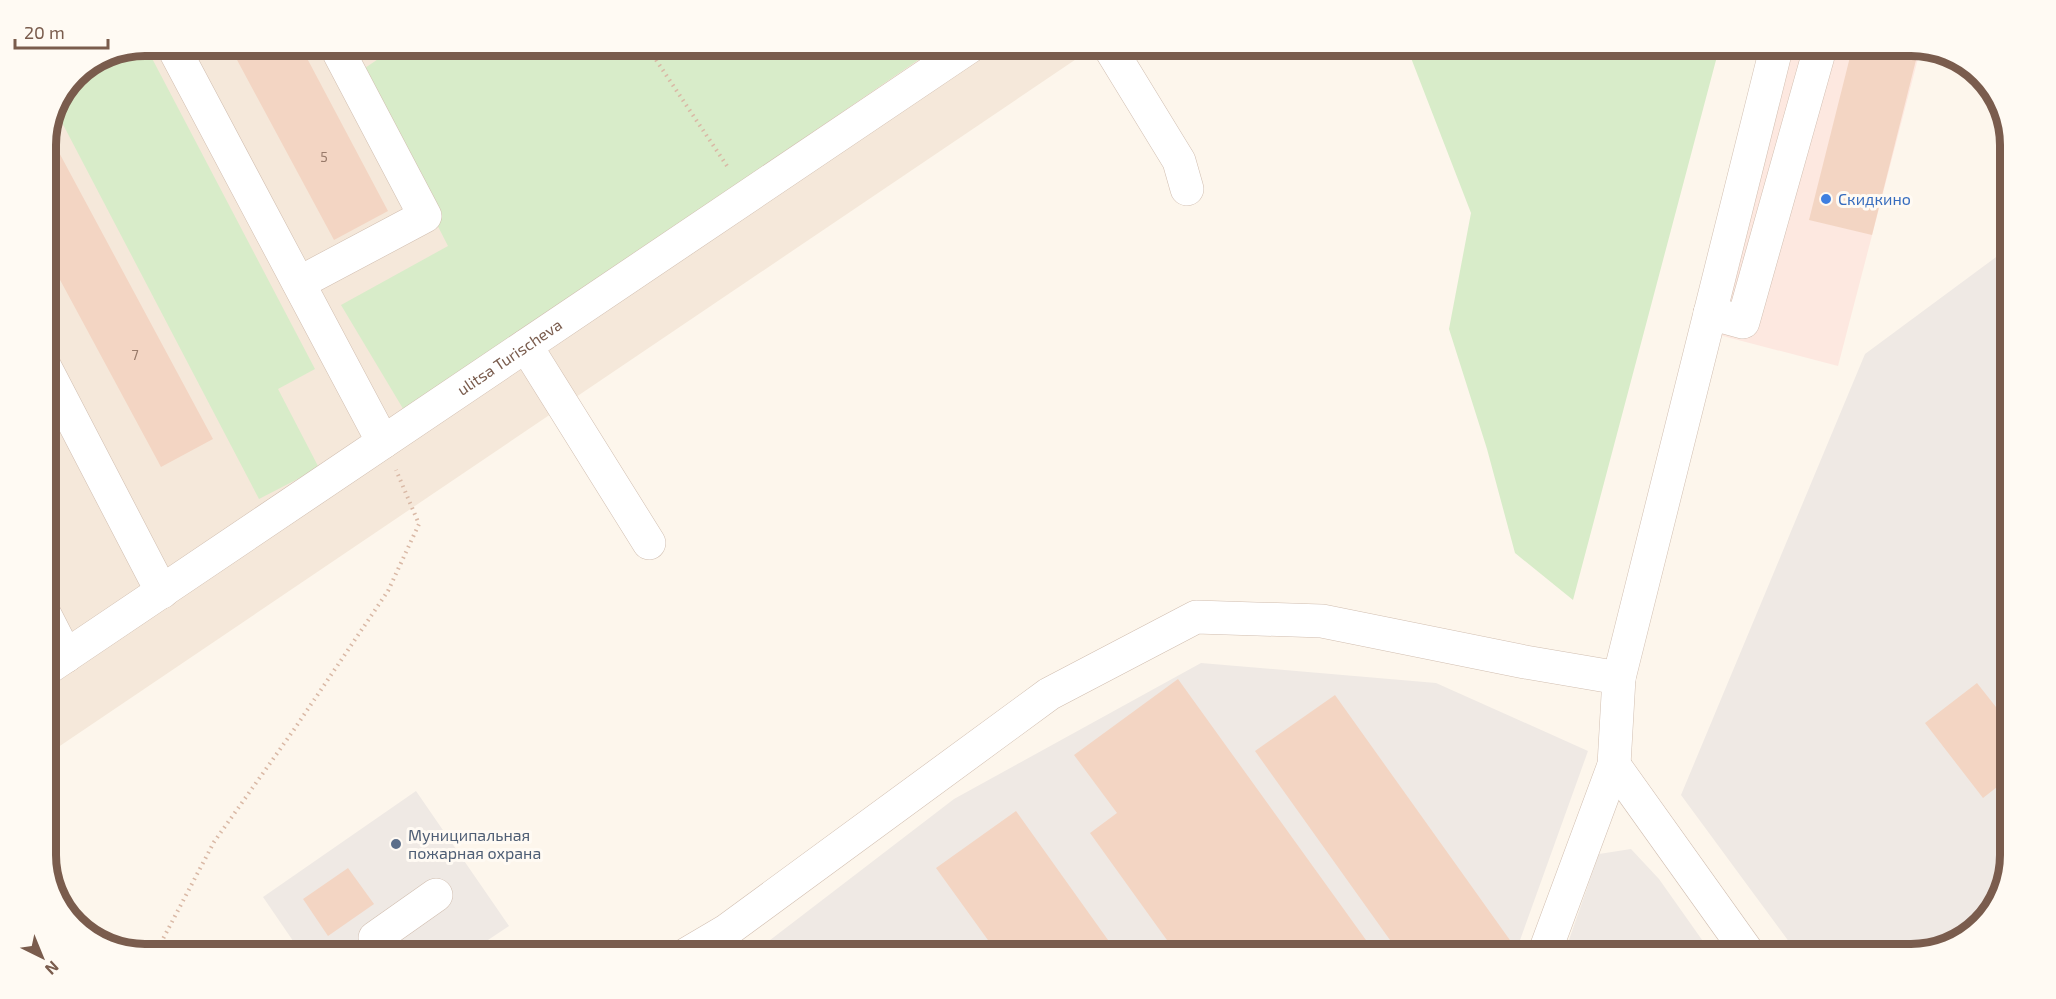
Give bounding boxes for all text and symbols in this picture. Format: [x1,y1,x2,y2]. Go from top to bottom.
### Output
scale bar [15,12,108,50]
text: 20 m [24,21,65,43]
house number: 5 [320,148,328,165]
place label: Скидкино [1838,189,1911,208]
marker: Скидкино [1819,192,1833,206]
street label: ulitsa Turischeva [453,314,565,399]
house number: 7 [131,346,139,363]
place label: Муниципальная пожарная охрана [408,825,541,862]
marker: Муниципальная пожарная охрана [389,837,403,851]
north arrow [12,927,72,987]
text: N [42,957,63,979]

